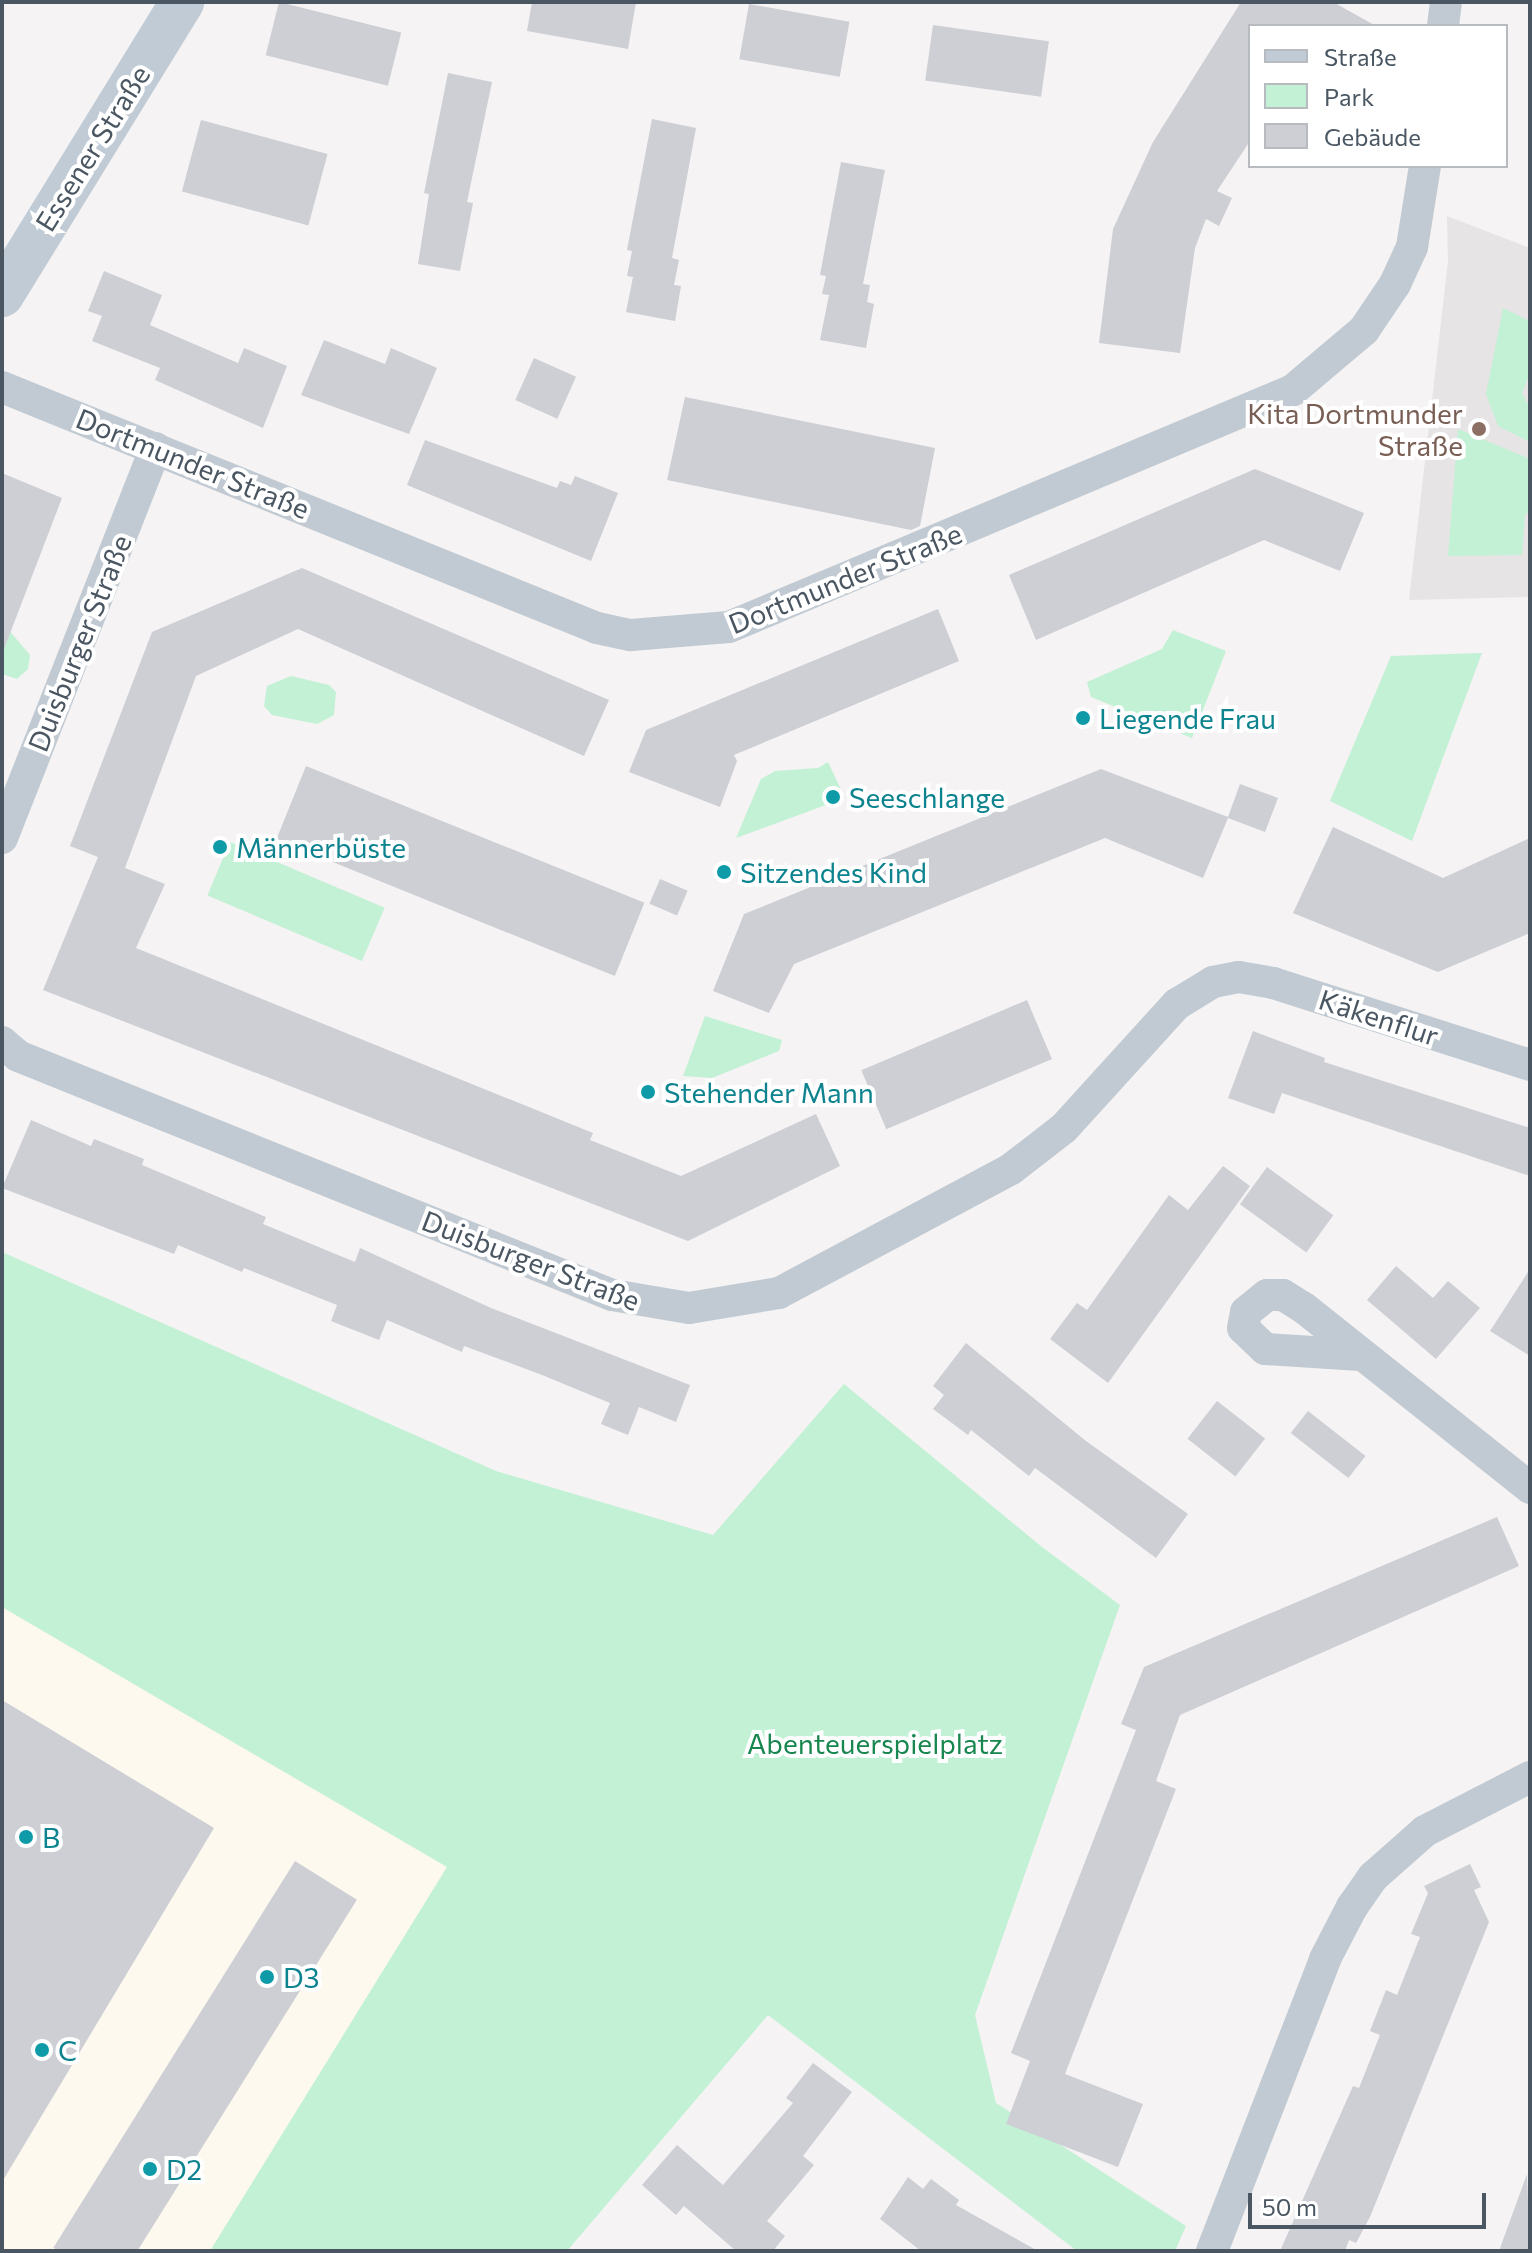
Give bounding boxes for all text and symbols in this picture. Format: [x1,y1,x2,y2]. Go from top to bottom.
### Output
legend [1248,24,1508,168]
text: Straße [1324,42,1397,71]
street label: Essener Straße [28,59,156,237]
text: Park [1324,82,1374,111]
text: Gebäude [1324,122,1421,151]
place label: Kita Dortmunder Straße [1247,396,1463,462]
street label: Dortmunder Straße [71,401,315,525]
marker: Kita Dortmunder Straße [1470,420,1488,438]
street label: Dortmunder Straße [723,516,967,640]
street label: Duisburger Straße [20,530,138,756]
place label: Liegende Frau [1099,701,1276,735]
marker: Liegende Frau [1074,709,1092,727]
place label: Seeschlange [849,780,1005,814]
marker: Seeschlange [824,788,842,806]
place label: Männerbüste [236,830,406,864]
marker: Männerbüste [211,838,229,856]
place label: Sitzendes Kind [740,855,927,889]
marker: Sitzendes Kind [715,863,733,881]
street label: Käkenflur [1315,982,1443,1052]
place label: Stehender Mann [664,1075,874,1109]
marker: Stehender Mann [639,1083,657,1101]
street label: Duisburger Straße [417,1203,645,1317]
park label: Abenteuerspielplatz [747,1726,1003,1760]
place label: B [42,1820,60,1854]
marker: B [17,1828,35,1846]
place label: D3 [283,1960,320,1994]
marker: D3 [258,1968,276,1986]
place label: C [58,2033,77,2067]
marker: C [33,2041,51,2059]
place label: D2 [166,2152,202,2186]
marker: D2 [141,2160,159,2178]
scale bar [1252,2177,1490,2227]
text: 50 m [1262,2192,1317,2221]

